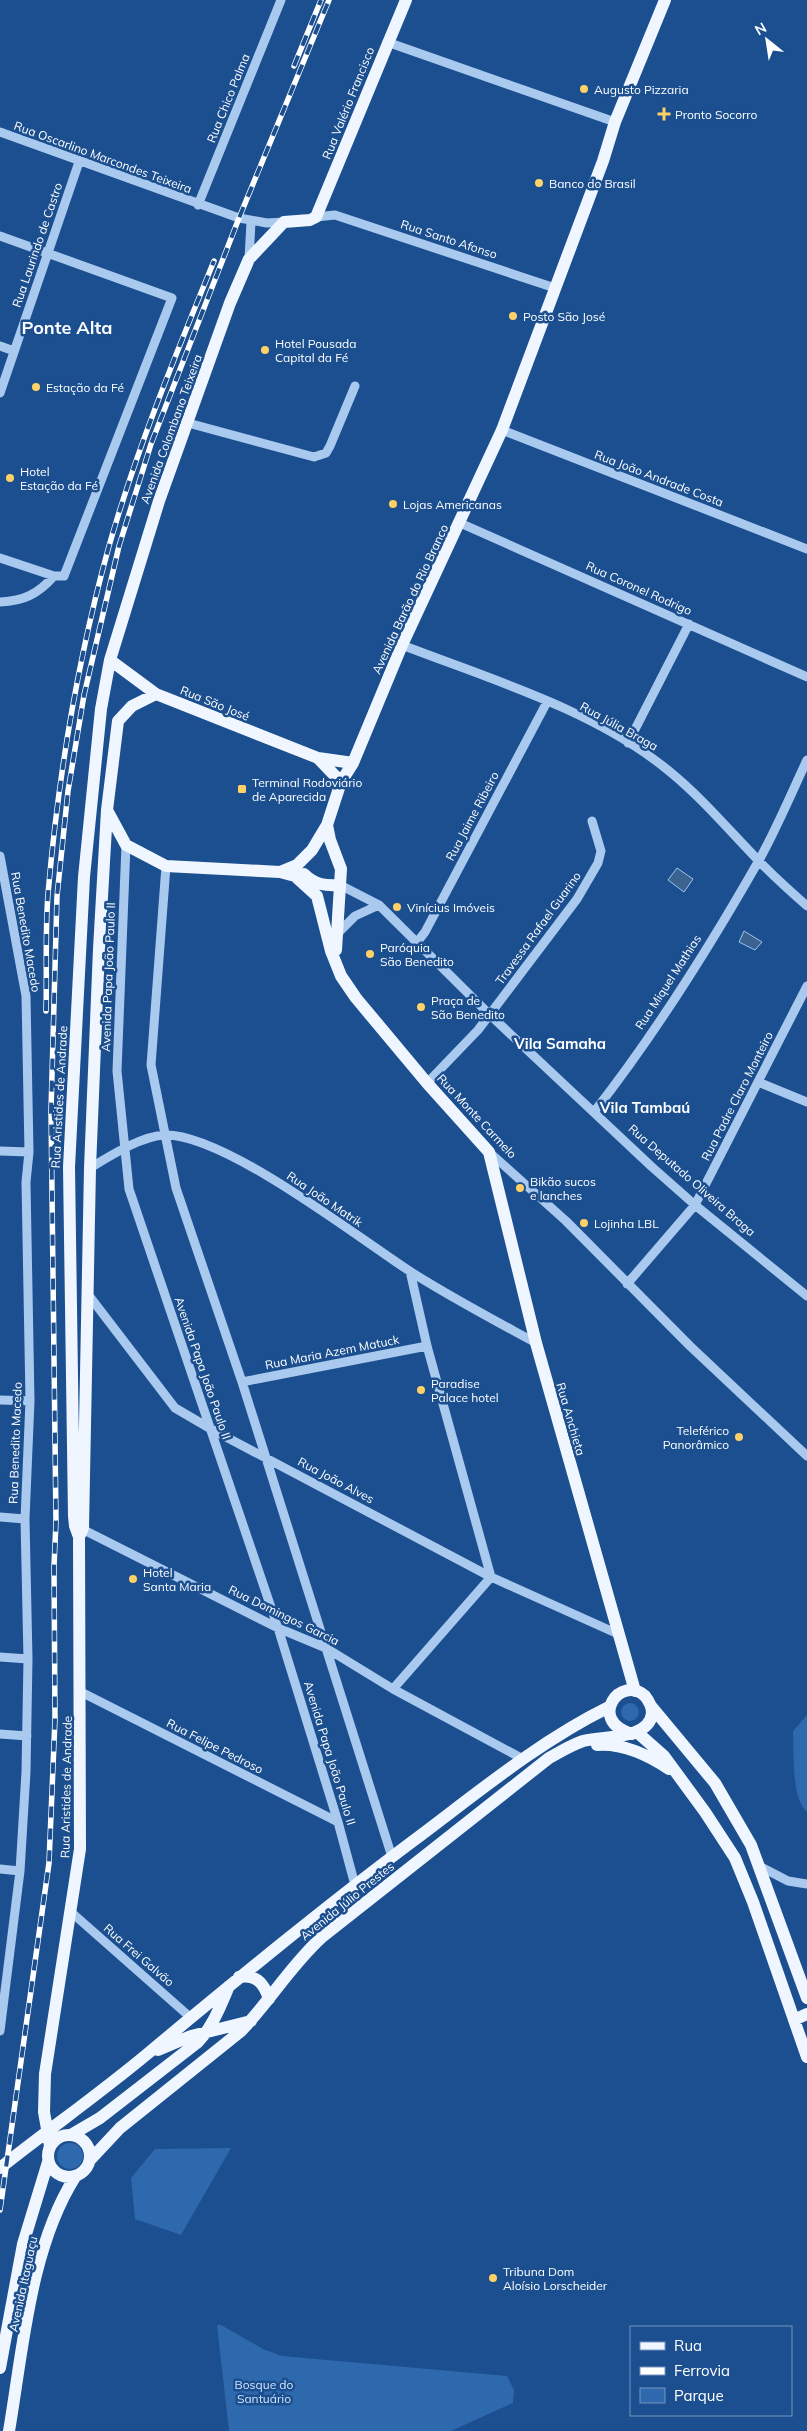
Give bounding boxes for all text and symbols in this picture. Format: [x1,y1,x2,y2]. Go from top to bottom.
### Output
north arrow [742,15,792,65]
text: N [751,18,770,39]
street label: Rua Valério Francisco [319,45,377,161]
street label: Rua Chico Palma [203,51,253,145]
place label: Augusto Pizzaria [594,82,689,97]
marker: Augusto Pizzaria [578,83,590,95]
marker: Pronto Socorro [657,107,671,121]
place label: Pronto Socorro [675,107,758,122]
street label: Rua Oscarlino Marcondes Teixeira [12,118,194,196]
place label: Banco do Brasil [549,176,636,191]
marker: Banco do Brasil [533,177,545,189]
street label: Rua Laurindo de Castro [9,181,65,309]
street label: Rua Santo Afonso [399,216,499,262]
place label: Posto São José [523,309,605,324]
marker: Posto São José [507,310,519,322]
district label: Ponte Alta [22,316,112,339]
place label: Hotel Pousada Capital da Fé [275,336,357,365]
marker: Hotel Pousada Capital da Fé [259,344,271,356]
street label: Avenida Colombano Teixeira [137,352,205,506]
place label: Estação da Fé [46,380,124,395]
marker: Estação da Fé [30,381,42,393]
street label: Rua João Andrade Costa [592,446,726,510]
place label: Hotel Estação da Fé [20,464,98,493]
marker: Hotel Estação da Fé [4,472,16,484]
place label: Lojas Americanas [403,497,502,512]
marker: Lojas Americanas [387,498,399,510]
street label: Avenida Barão do Rio Branco [369,522,451,676]
street label: Rua Coronel Rodrigo [584,558,694,618]
street label: Rua São José [178,682,252,724]
street label: Rua Júlia Braga [578,698,660,754]
street label: Rua Jaime Ribeiro [442,769,502,863]
place label: Terminal Rodoviário de Aparecida [252,775,362,804]
marker: Terminal Rodoviário de Aparecida [236,783,248,795]
street label: Travessa Rafael Guarino [492,868,584,987]
street label: Rua Benedito Macedo [8,871,44,993]
place label: Vinícius Imóveis [407,900,495,915]
marker: Vinícius Imóveis [391,901,403,913]
street label: Avenida Papa João Paulo II [98,902,118,1052]
street label: Rua Miquel Mathias [632,932,704,1032]
place label: Paróquia São Benedito [380,940,454,969]
marker: Paróquia São Benedito [364,948,376,960]
place label: Praça de São Benedito [431,993,505,1022]
marker: Praça de São Benedito [415,1001,427,1013]
street label: Rua Aristides de Andrade [48,1025,70,1169]
street label: Rua Padre Claro Monteiro [698,1029,776,1163]
district label: Vila Samaha [513,1034,606,1053]
street label: Rua Monte Carmelo [434,1071,520,1161]
district label: Vila Tambaú [599,1098,690,1117]
street label: Rua Deputado Oliveira Braga [626,1121,758,1239]
street label: Rua João Matrik [284,1168,367,1230]
place label: Bikão sucos e lanches [530,1174,596,1203]
marker: Bikão sucos e lanches [514,1182,526,1194]
place label: Lojinha LBL [594,1216,659,1231]
marker: Lojinha LBL [578,1217,590,1229]
street label: Avenida Papa João Paulo II [172,1295,234,1441]
street label: Rua Maria Azem Matuck [264,1331,401,1372]
place label: Paradise Palace hotel [431,1376,499,1405]
street label: Rua Anchieta [553,1381,589,1457]
street label: Rua Benedito Macedo [5,1382,25,1504]
marker: Paradise Palace hotel [415,1384,427,1396]
place label: Teleférico Panorâmico [663,1423,729,1452]
marker: Teleférico Panorâmico [733,1431,745,1443]
street label: Rua João Alves [295,1454,377,1506]
place label: Hotel Santa Maria [143,1565,211,1594]
marker: Hotel Santa Maria [127,1573,139,1585]
street label: Rua Domingos Garcia [226,1582,342,1648]
street label: Avenida Papa João Paulo II [301,1679,359,1827]
street label: Rua Felipe Pedroso [164,1715,266,1777]
street label: Rua Aristides de Andrade [57,1716,75,1858]
street label: Avenida Júlio Prestes [297,1859,397,1943]
street label: Rua Frei Galvão [101,1920,177,1990]
street label: Avenida Itaguaçu [6,2235,40,2333]
place label: Tribuna Dom Aloísio Lorscheider [503,2264,608,2293]
marker: Tribuna Dom Aloísio Lorscheider [487,2272,499,2284]
legend [630,2326,792,2416]
text: Rua [674,2336,702,2355]
text: Ferrovia [674,2361,730,2380]
park label: Bosque do Santuário [235,2377,294,2406]
text: Parque [674,2386,724,2405]

